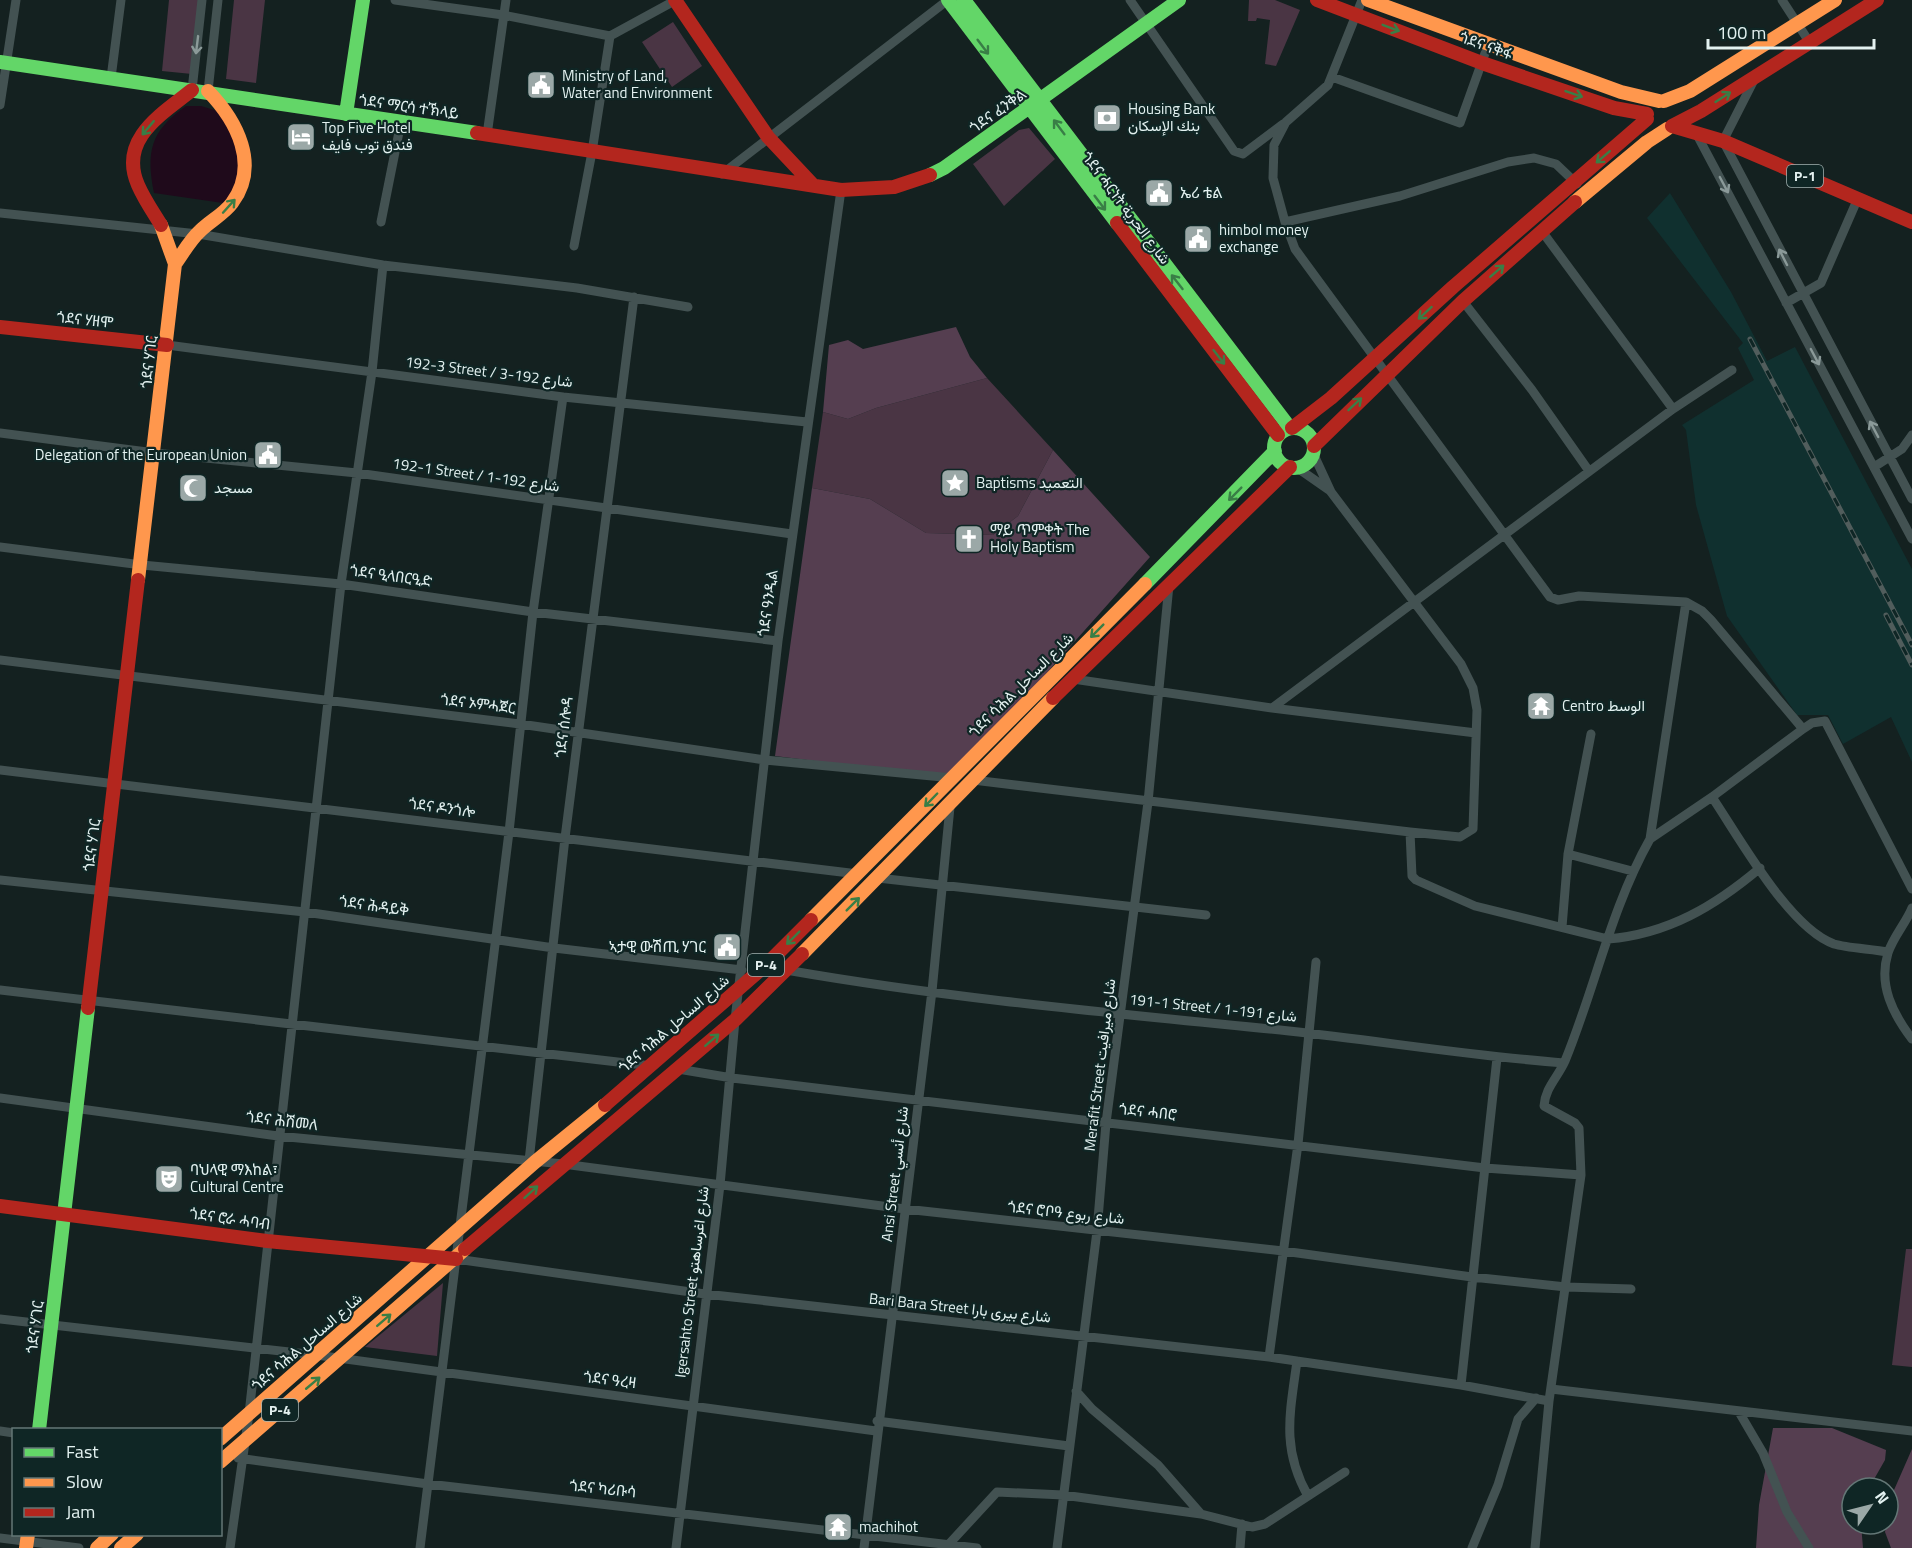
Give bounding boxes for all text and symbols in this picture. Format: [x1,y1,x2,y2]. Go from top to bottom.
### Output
scale bar [1708,12,1874,50]
text: 100 m [1717,19,1766,46]
one-way arrow [1381,23,1400,34]
street label: ጎደና ናቅፋ [1456,25,1516,66]
one-way arrow [191,35,202,55]
one-way arrow [977,38,989,54]
place label: Ministry of Land, Water and Environment [562,64,713,104]
public building icon: Ministry of Land, Water and Environment [525,69,557,101]
street label: ጎደና ፈንቅል [965,83,1031,139]
street label: ጎደና ማርሳ ተኽላይ [357,88,461,125]
one-way arrow [1564,90,1583,101]
one-way arrow [1714,90,1731,102]
place label: Housing Bank بنك الإسكان [1128,97,1215,137]
bank icon: Housing Bank بنك الإسكان [1091,102,1123,134]
place label: Top Five Hotel فندق توب فايف [322,116,413,156]
one-way arrow [1053,119,1065,135]
one-way arrow [141,120,155,135]
hotel icon: Top Five Hotel فندق توب فايف [285,121,317,153]
street label: ጎደና ሓርነት شارع الحرية [1076,147,1177,269]
one-way arrow [1595,151,1611,164]
road number: P-1 [1787,165,1823,187]
one-way arrow [1719,175,1730,193]
public building icon: ኤሪ ቴል [1143,177,1175,209]
place label: ኤሪ ቴል [1180,181,1222,204]
one-way arrow [1094,194,1106,210]
one-way arrow [222,198,236,213]
place label: himbol money exchange [1219,218,1309,258]
public building icon: himbol money exchange [1182,223,1214,255]
one-way arrow [1776,248,1788,266]
one-way arrow [1489,264,1504,278]
one-way arrow [1171,274,1184,290]
street label: ጎደና ሃዘሞ [55,305,115,334]
one-way arrow [1417,306,1432,320]
street label: ጎደና ሃገር [134,334,163,389]
one-way arrow [1809,348,1821,365]
one-way arrow [1213,349,1225,365]
street label: 192-3 Street / شارع 192-3 [404,350,574,393]
one-way arrow [1348,397,1363,412]
one-way arrow [1868,421,1880,438]
public building icon: Delegation of the European Union [252,439,284,471]
place label: Delegation of the European Union [35,443,247,466]
street label: 192-1 Street / شارع 192-1 [391,451,561,498]
place icon: Baptisms التعميد [939,467,971,499]
place label: Baptisms التعميد [976,471,1083,494]
mosque icon: مسجد [177,472,209,504]
place label: مسجد [214,476,253,499]
one-way arrow [1228,487,1243,501]
place label: ማይ ጥምቀት The Holy Baptism [990,518,1090,558]
church icon: ማይ ጥምቀት The Holy Baptism [953,523,985,555]
street label: ጎደና ዒላበርዒድ [348,558,434,593]
street label: ጎደና ዓንዲል [751,568,784,638]
one-way arrow [1089,624,1104,638]
street label: ጎደና ሳሕል شارع الساحل [963,627,1079,742]
street label: ጎደና ኦምሓጀር [439,687,517,720]
temple icon: Centro الوسط [1525,690,1557,722]
place label: Centro الوسط [1562,694,1645,717]
street label: ጎደና ሰሎዳ [548,695,579,759]
street label: ጎደና ዶንጎሎ [407,791,477,824]
one-way arrow [923,793,938,808]
street label: ጎደና ሃገር [77,817,106,872]
street label: ጎደና ሕዳይቅ [338,889,411,922]
one-way arrow [846,897,860,912]
public building icon: ኣታዊ ውሽጢ ሃገር [711,931,743,963]
one-way arrow [786,931,801,946]
place label: ኣታዊ ውሽጢ ሃገር [609,935,706,958]
road number: P-4 [748,954,784,976]
street label: ጎደና ሳሕል شارع الساحل [613,969,734,1078]
street label: Merafit Street شارع ميرافيت [1078,977,1122,1152]
street label: 191-1 Street / شارع 191-1 [1128,987,1298,1028]
one-way arrow [704,1033,720,1047]
street label: ጎደና ሓበሮ [1118,1097,1178,1126]
street label: ጎደና ሕሽመለ [245,1105,319,1136]
street label: Ansi Street شارع أنسي [875,1105,916,1243]
place label: ባህላዊ ማእከል፣ Cultural Centre [190,1158,284,1198]
theatre icon: ባህላዊ ማእከል፣ Cultural Centre [153,1163,185,1195]
one-way arrow [523,1185,538,1199]
street label: Igersahto Street شارع اغرساهتو [668,1185,715,1379]
street label: ጎደና ሮቦዓ شارع ربوع [1007,1195,1126,1230]
street label: ጎደና ሮራ ሓባብ [188,1201,272,1236]
street label: ጎደና ሳሕል شارع الساحل [246,1287,367,1396]
street label: Bari Bara Street شارع بيرى بارا [868,1287,1052,1329]
street label: ጎደና ሃገር [20,1299,49,1354]
one-way arrow [376,1313,391,1327]
street label: ጎደና ዓረዛ [582,1365,638,1394]
one-way arrow [305,1376,321,1389]
road number: P-4 [262,1399,298,1421]
legend [12,1428,222,1536]
text: Fast [66,1438,99,1465]
text: Slow [66,1468,103,1495]
street label: ጎደና ካሪቡሳ [568,1474,638,1503]
north arrow [1840,1476,1900,1536]
text: N [1869,1486,1895,1509]
text: Jam [66,1498,95,1525]
temple icon: machihot [822,1511,854,1543]
place label: machihot [859,1515,919,1538]

